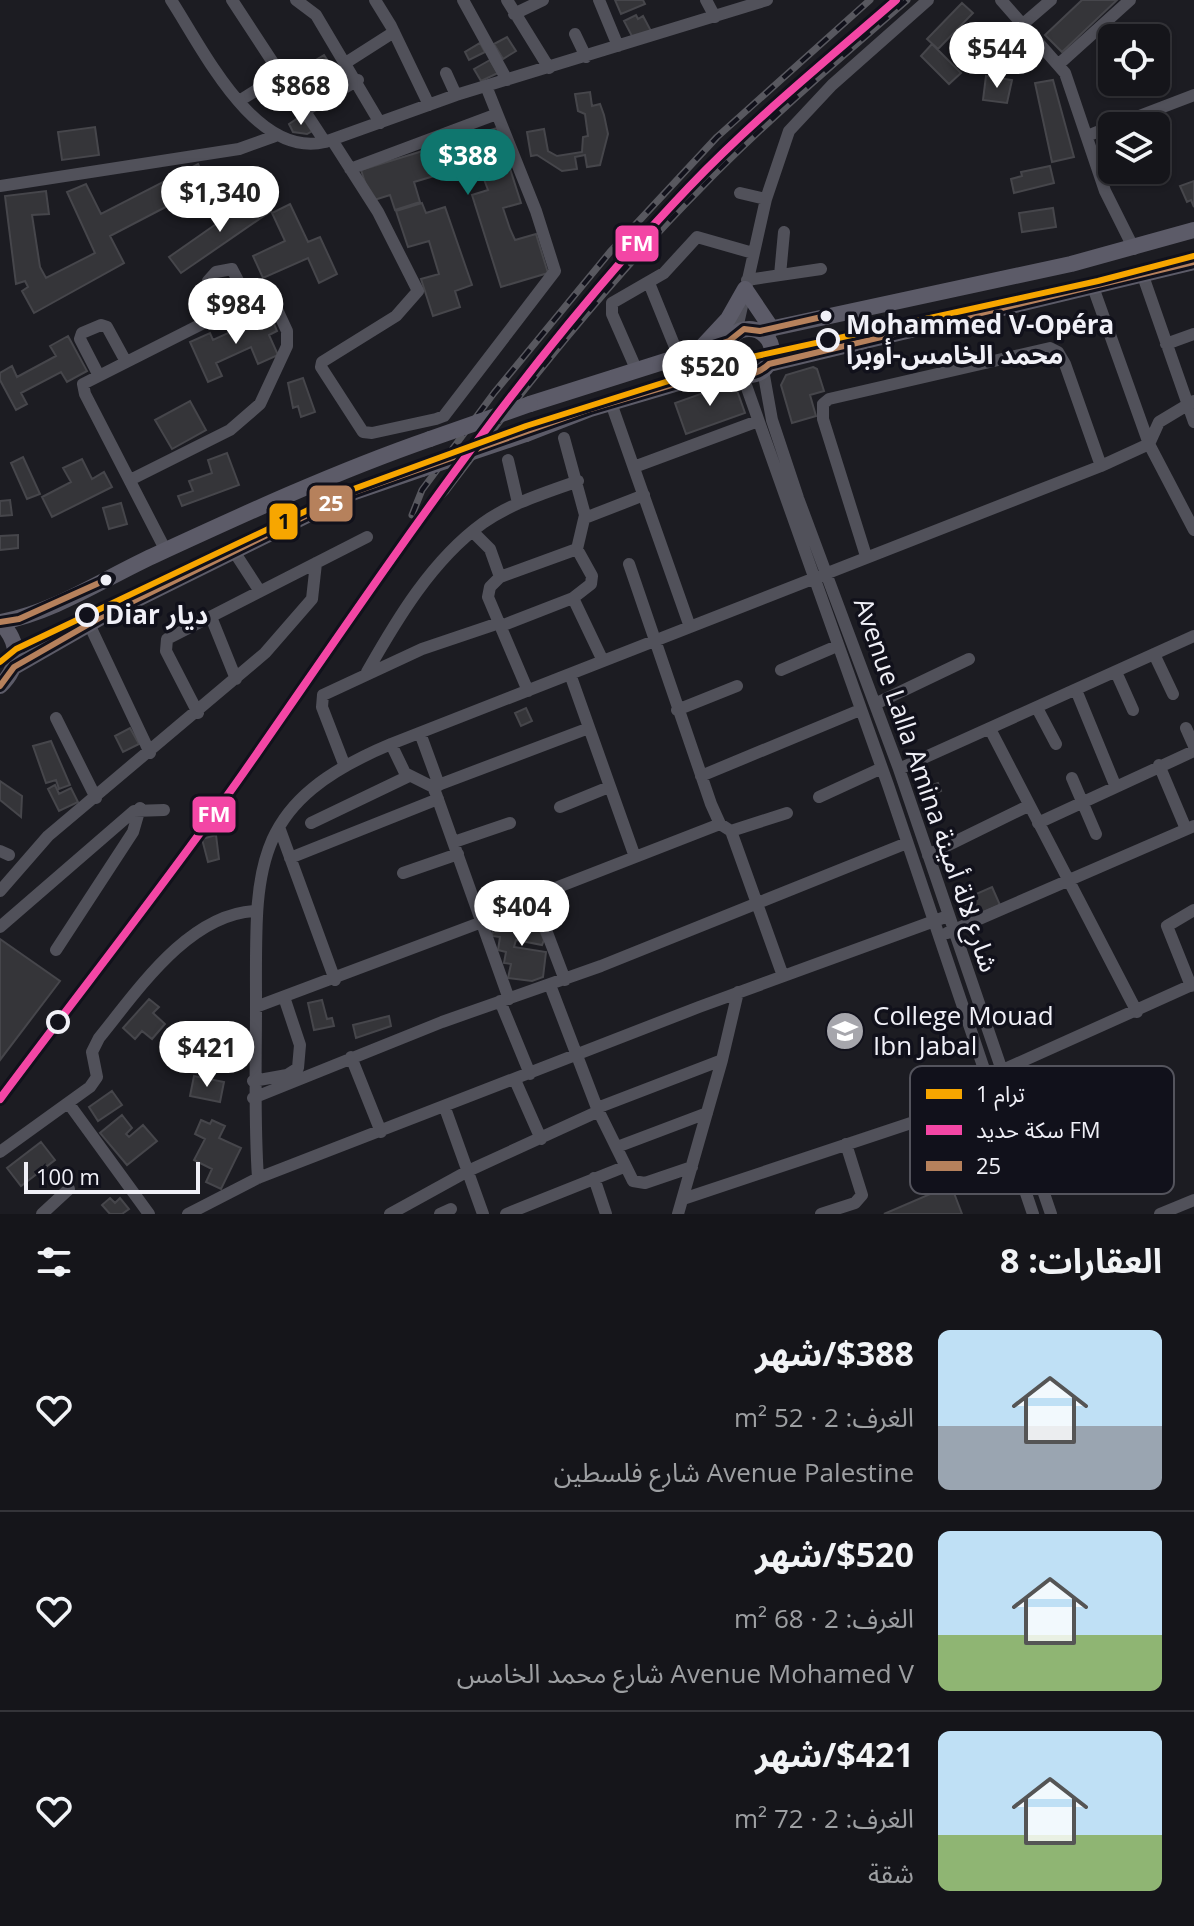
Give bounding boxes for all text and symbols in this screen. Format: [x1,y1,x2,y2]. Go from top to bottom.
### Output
pin: $544 [950,22,1044,90]
map controls [1098,24,1170,184]
button: locate [1098,24,1170,96]
text: $544 [967,30,1027,66]
pin: $868 [254,59,348,127]
text: $868 [271,67,331,103]
button: layers [1098,112,1170,184]
pin: $388 [421,129,515,197]
text: $388 [438,137,498,173]
pin: $1,340 [155,166,285,234]
text: $1,340 [179,174,261,210]
line badge: FM [614,224,660,263]
text: FM [621,227,653,257]
pin: $984 [189,278,283,346]
text: $984 [206,286,266,322]
place label: Mohammed V-Opéra محمد الخامس-أوبرا [846,306,1114,372]
unlabelled marker [818,308,834,324]
marker: Mohammed V-Opéra محمد الخامس-أوبرا [817,329,839,351]
pin: $520 [663,340,757,408]
text: $520 [680,348,740,384]
line badge: 25 [308,484,354,523]
text: 25 [318,487,344,517]
line badge: 1 [268,502,299,541]
text: 1 [278,505,290,535]
unlabelled marker [98,572,114,588]
street label: Avenue Lalla Amina شارع لالة أمينة [844,593,1008,977]
place label: Diar ديار [105,596,208,632]
marker: Diar ديار [76,604,98,626]
line badge: FM [191,795,237,834]
text: FM [198,798,230,828]
pin: $404 [475,880,569,948]
text: $404 [492,888,552,924]
place label: College Mouad Ibn Jabal [873,997,1054,1063]
school or university icon: College Mouad Ibn Jabal [824,1010,866,1052]
unlabelled marker [47,1011,69,1033]
pin: $421 [160,1021,254,1089]
text: $421 [177,1029,237,1065]
legend [910,1066,1174,1194]
text: ترام 1 [976,1078,1025,1111]
text: سكة حديد FM [976,1114,1101,1144]
text: 25 [976,1150,1001,1180]
scale bar [24,1158,200,1194]
text: 100 m [36,1161,100,1191]
text: العقارات: 8 [1000,1237,1162,1283]
icon: filters [32,1240,76,1284]
text: $388/شهر [755,1330,914,1376]
icon: home [1002,1362,1098,1458]
icon: heart [32,1388,76,1432]
text: الغرف: 2 · 52 m² [734,1399,914,1435]
text: Avenue Palestine شارع فلسطين [554,1454,914,1490]
text: $520/شهر [755,1531,914,1577]
icon: home [1002,1563,1098,1659]
icon: heart [32,1589,76,1633]
text: الغرف: 2 · 68 m² [734,1600,914,1636]
text: Avenue Mohamed V شارع محمد الخامس [457,1655,914,1691]
text: $421/شهر [755,1731,914,1777]
icon: home [1002,1763,1098,1859]
icon: heart [32,1789,76,1833]
text: الغرف: 2 · 72 m² [734,1800,914,1836]
text: شقة [868,1855,914,1891]

